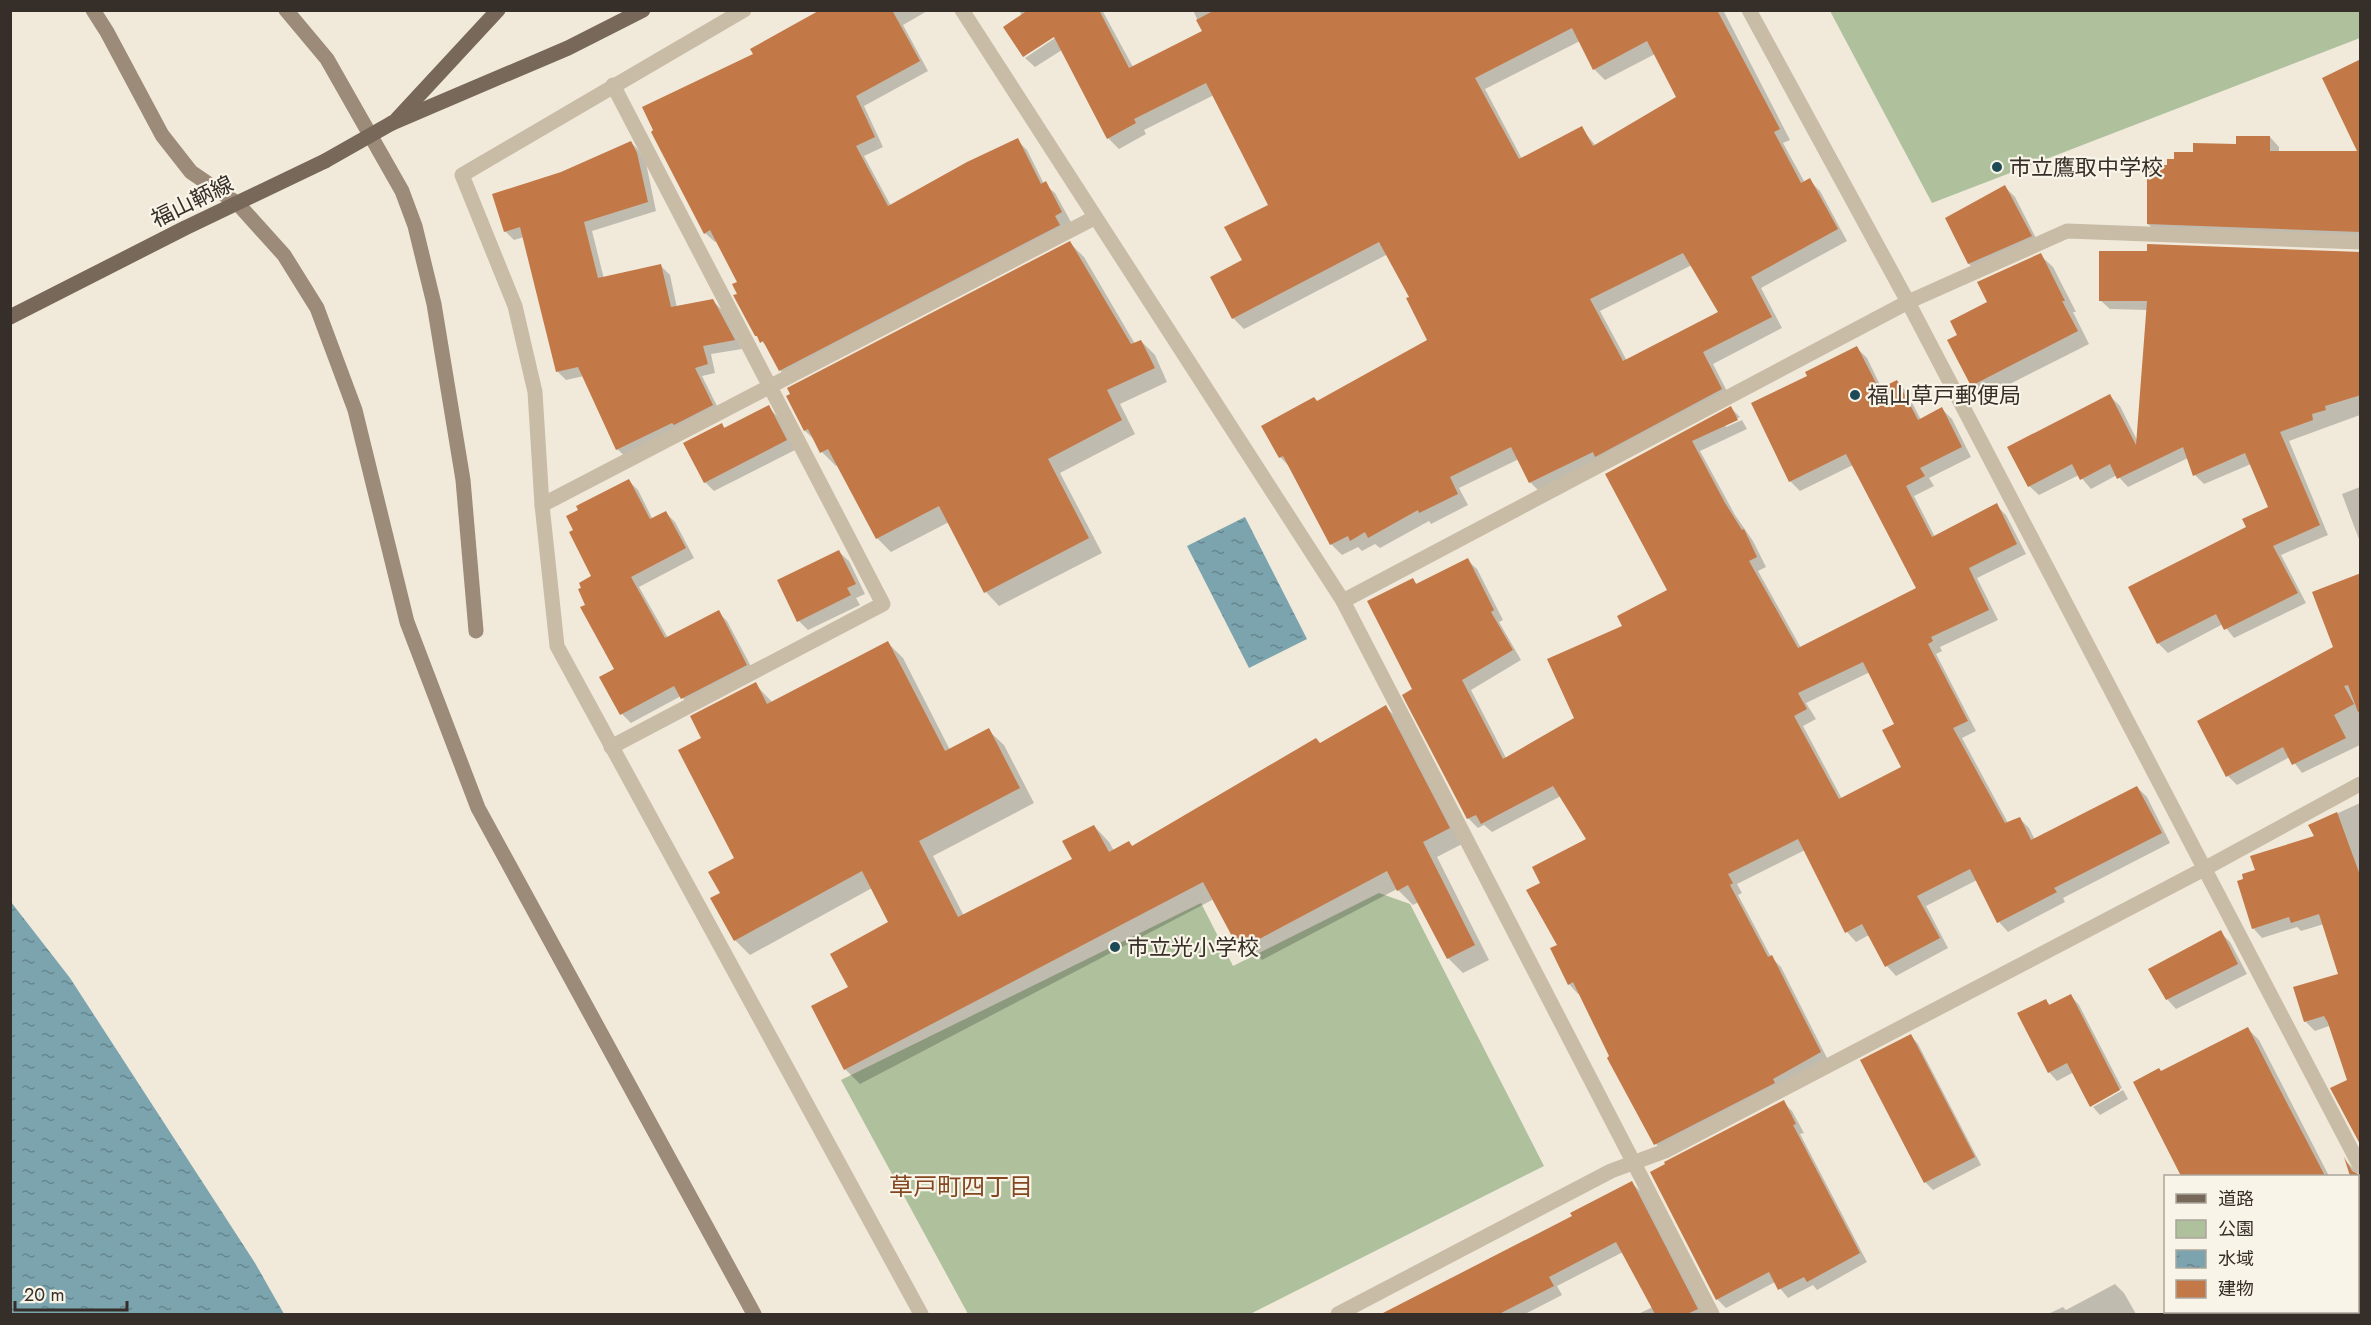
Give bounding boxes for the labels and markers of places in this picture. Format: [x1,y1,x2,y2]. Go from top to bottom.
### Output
place label: 市立鷹取中学校 [2009,151,2163,183]
marker: 市立鷹取中学校 [1990,160,2004,174]
place label: 福山草戸郵便局 [1867,379,2021,411]
marker: 福山草戸郵便局 [1848,388,1862,402]
place label: 市立光小学校 [1127,931,1259,963]
marker: 市立光小学校 [1108,940,1122,954]

